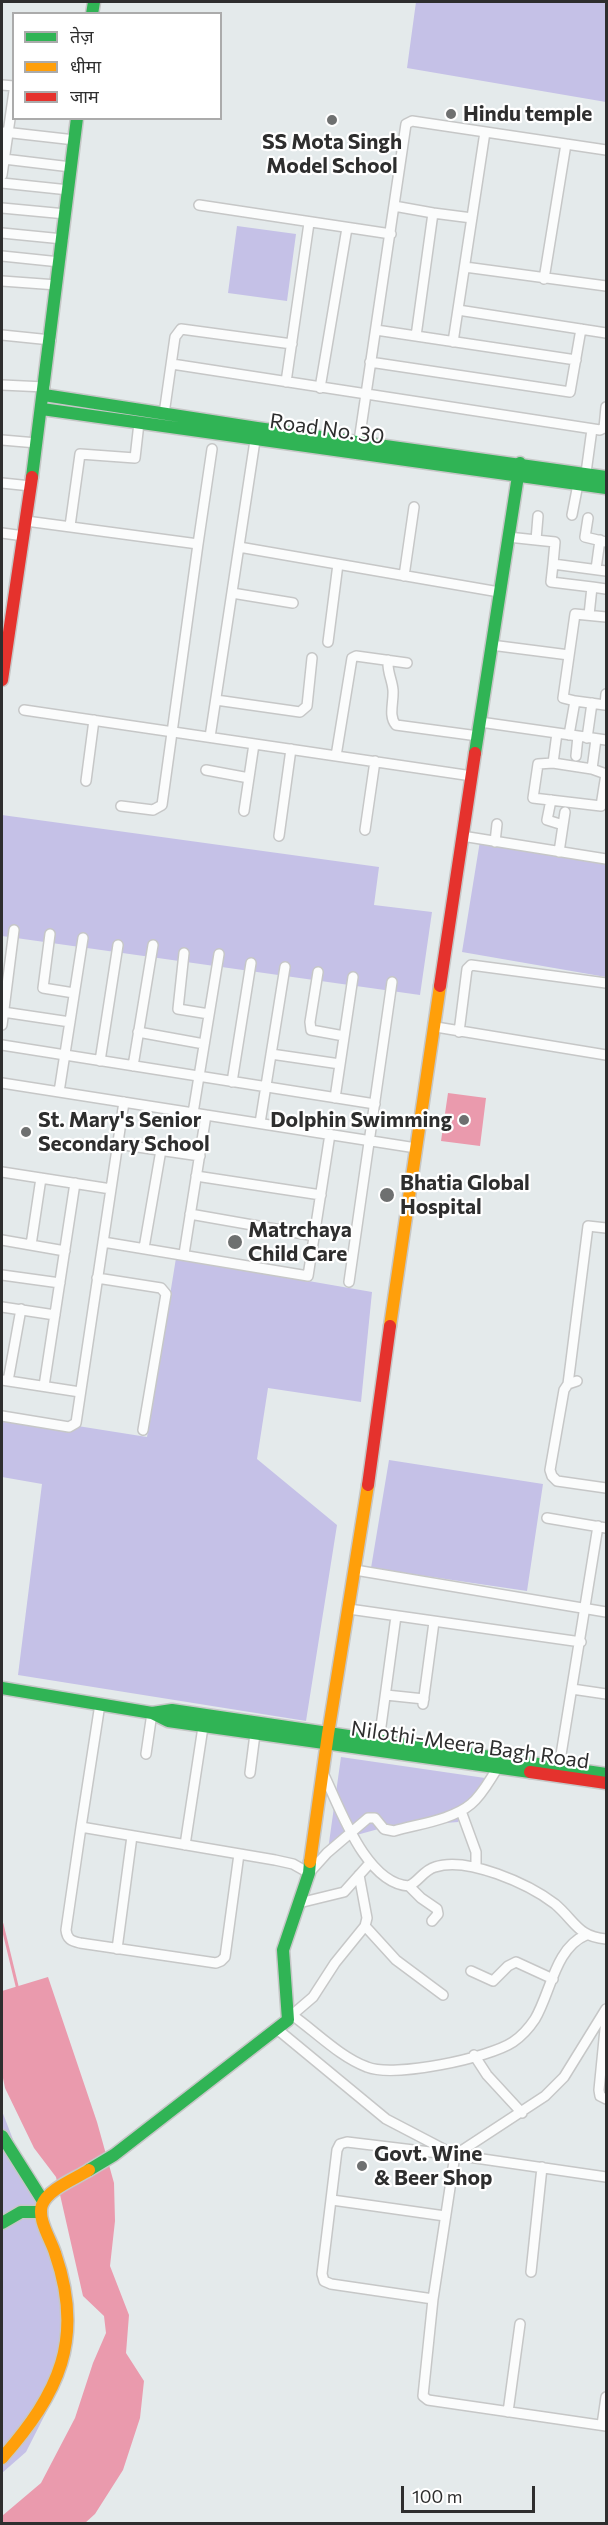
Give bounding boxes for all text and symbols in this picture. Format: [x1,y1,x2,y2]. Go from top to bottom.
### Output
legend [12,12,222,120]
text: तेज़ [70,25,94,47]
text: धीमा [70,55,101,77]
text: जाम [70,85,99,107]
place label: Hindu temple [463,101,592,127]
marker: Hindu temple [444,107,458,121]
marker: SS Mota Singh Model School [325,113,339,127]
place label: SS Mota Singh Model School [262,129,402,179]
street label: Road No. 30 [268,408,386,450]
place label: St. Mary's Senior Secondary School [38,1107,210,1157]
place label: Dolphin Swimming [270,1107,452,1133]
marker: Dolphin Swimming [457,1113,471,1127]
marker: St. Mary's Senior Secondary School [19,1125,33,1139]
place label: Bhatia Global Hospital [400,1170,530,1220]
marker: Bhatia Global Hospital [378,1186,396,1204]
place label: Matrchaya Child Care [248,1217,352,1267]
marker: Matrchaya Child Care [226,1233,244,1251]
street label: Nilothi-Meera Bagh Road [349,1716,591,1774]
place label: Govt. Wine & Beer Shop [374,2141,492,2191]
marker: Govt. Wine & Beer Shop [355,2159,369,2173]
scale bar [404,2474,538,2512]
text: 100 m [412,2485,462,2507]

